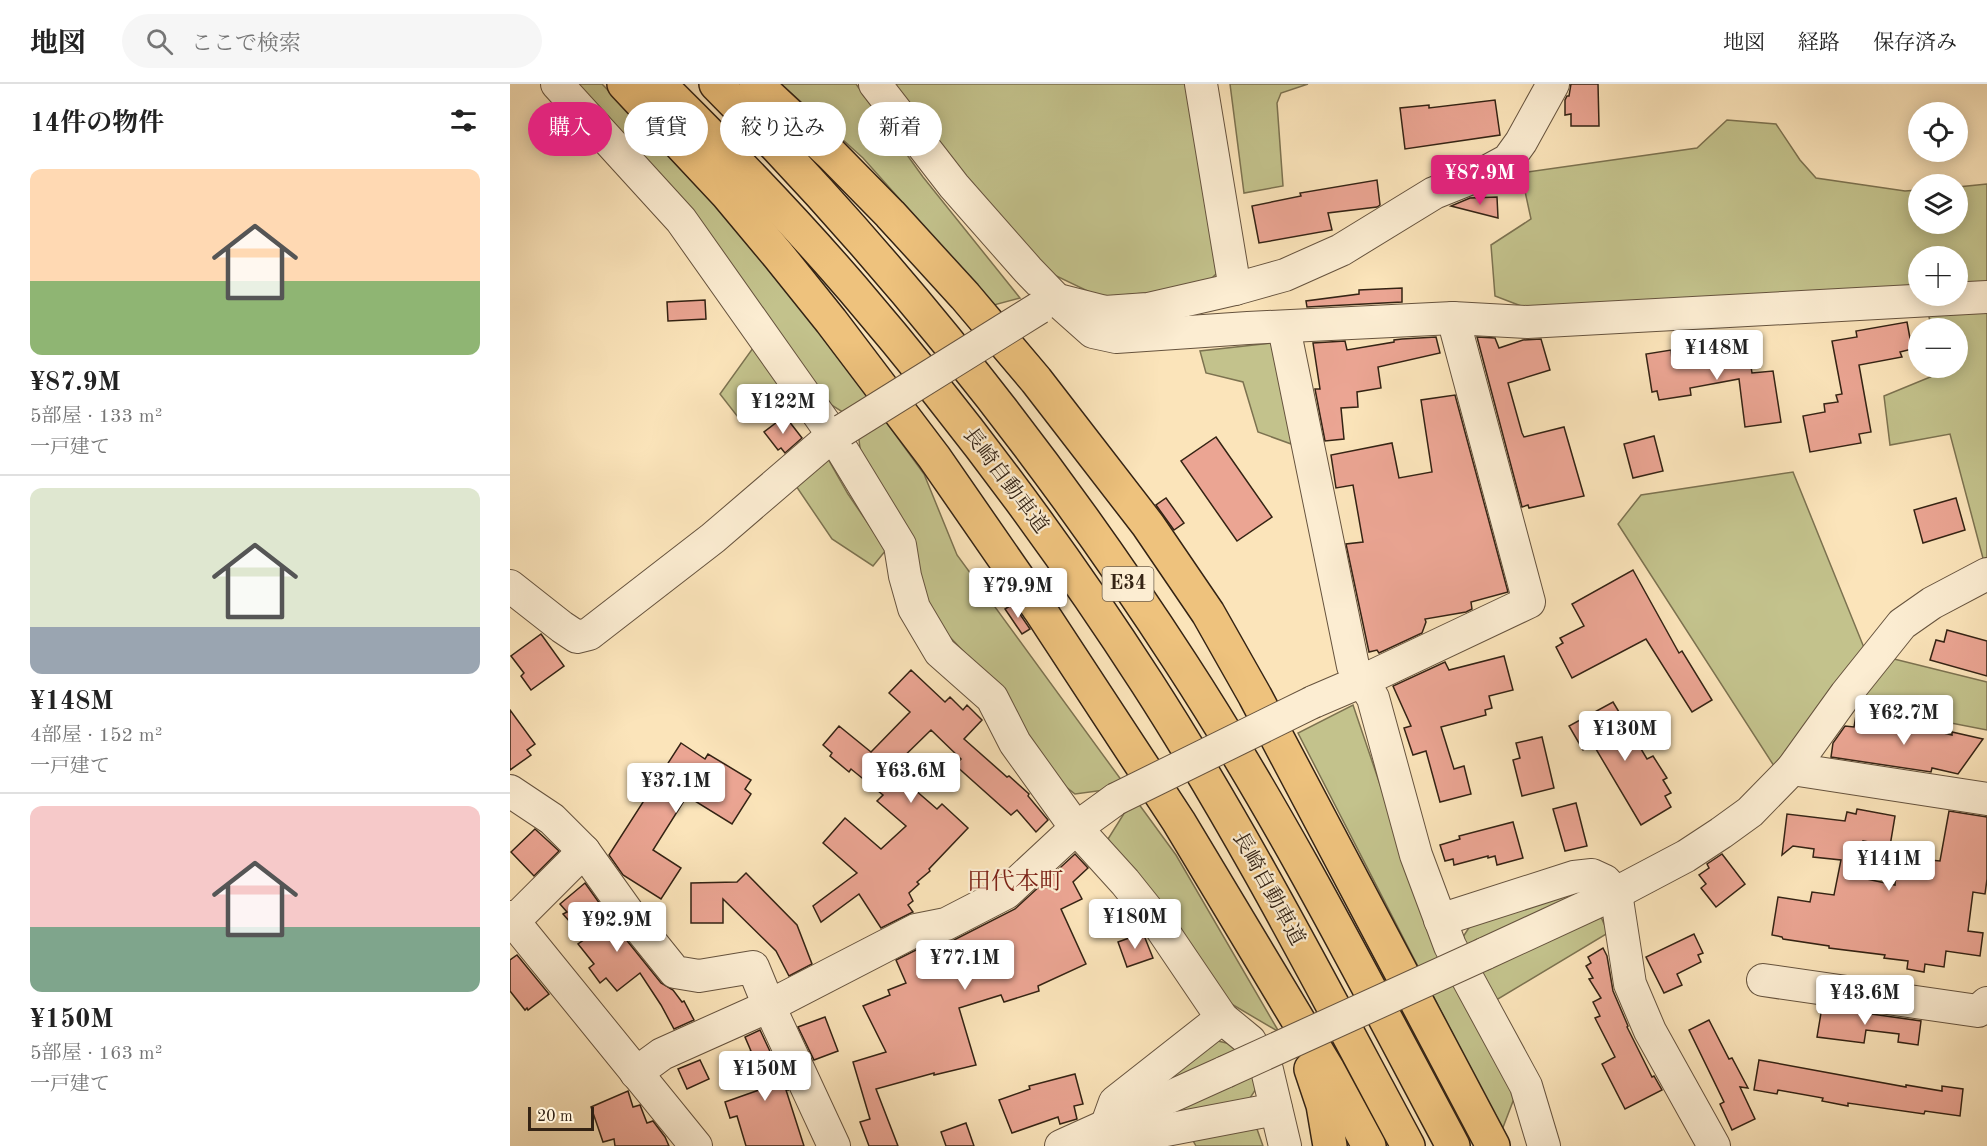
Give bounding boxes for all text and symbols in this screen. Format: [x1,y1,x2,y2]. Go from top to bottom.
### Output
search box [122,14,542,68]
icon: search [143,25,176,58]
text: 地図 [30,31,86,59]
text: ここで検索 [191,33,301,55]
text: 地図 [1723,33,1765,54]
text: 経路 [1798,33,1840,54]
text: 保存済み [1873,33,1957,54]
chip: 購入 [528,102,612,156]
chip: 賃貸 [624,102,708,156]
chip: 絞り込み [720,102,846,156]
chip: 新着 [858,102,942,156]
map controls [1908,102,1968,378]
button: locate [1908,102,1968,162]
icon: filters [447,104,480,137]
text: 14件の物件 [30,111,164,137]
pin: ¥87.9M [1431,155,1529,206]
text: ¥87.9M [1445,164,1515,184]
button: layers [1908,174,1968,234]
icon: home [201,208,309,316]
button: + [1908,246,1968,306]
button: − [1908,318,1968,378]
pin: ¥148M [1675,330,1759,381]
text: ¥148M [1685,339,1749,359]
text: ¥87.9M [30,370,121,396]
pin: ¥122M [741,384,825,435]
text: ¥122M [751,393,815,413]
text: 5部屋 · 133 m² [30,407,162,427]
street label: 長崎自動車道 [959,423,1053,538]
text: 一戸建て [30,438,110,458]
icon: home [201,527,309,635]
road number: E34 [1102,567,1154,601]
pin: ¥79.9M [969,568,1067,619]
text: ¥79.9M [983,577,1053,597]
text: ¥148M [30,689,113,715]
pin: ¥62.7M [1855,695,1953,746]
text: ¥62.7M [1869,704,1939,724]
pin: ¥130M [1583,711,1667,762]
text: ¥130M [1593,720,1657,740]
text: 4部屋 · 152 m² [30,726,162,746]
pin: ¥63.6M [862,753,960,804]
text: 一戸建て [30,757,110,777]
text: ¥63.6M [876,762,946,782]
pin: ¥37.1M [627,763,725,814]
text: ¥37.1M [641,772,711,792]
street label: 長崎自動車道 [1228,828,1309,949]
pin: ¥141M [1847,841,1931,892]
icon: home [201,845,309,953]
text: ¥141M [1857,850,1921,870]
district label: 田代本町 [967,868,1063,895]
pin: ¥180M [1093,899,1177,950]
pin: ¥92.9M [568,902,666,953]
text: ¥180M [1103,908,1167,928]
text: ¥92.9M [582,911,652,931]
pin: ¥77.1M [916,940,1014,991]
text: ¥77.1M [930,949,1000,969]
pin: ¥43.6M [1816,975,1914,1026]
text: ¥43.6M [1830,984,1900,1004]
text: ¥150M [30,1007,113,1033]
text: 5部屋 · 163 m² [30,1044,162,1064]
pin: ¥150M [723,1051,807,1102]
text: ¥150M [733,1060,797,1080]
text: 一戸建て [30,1075,110,1095]
scale bar [528,1104,594,1132]
text: 20 m [537,1109,573,1125]

